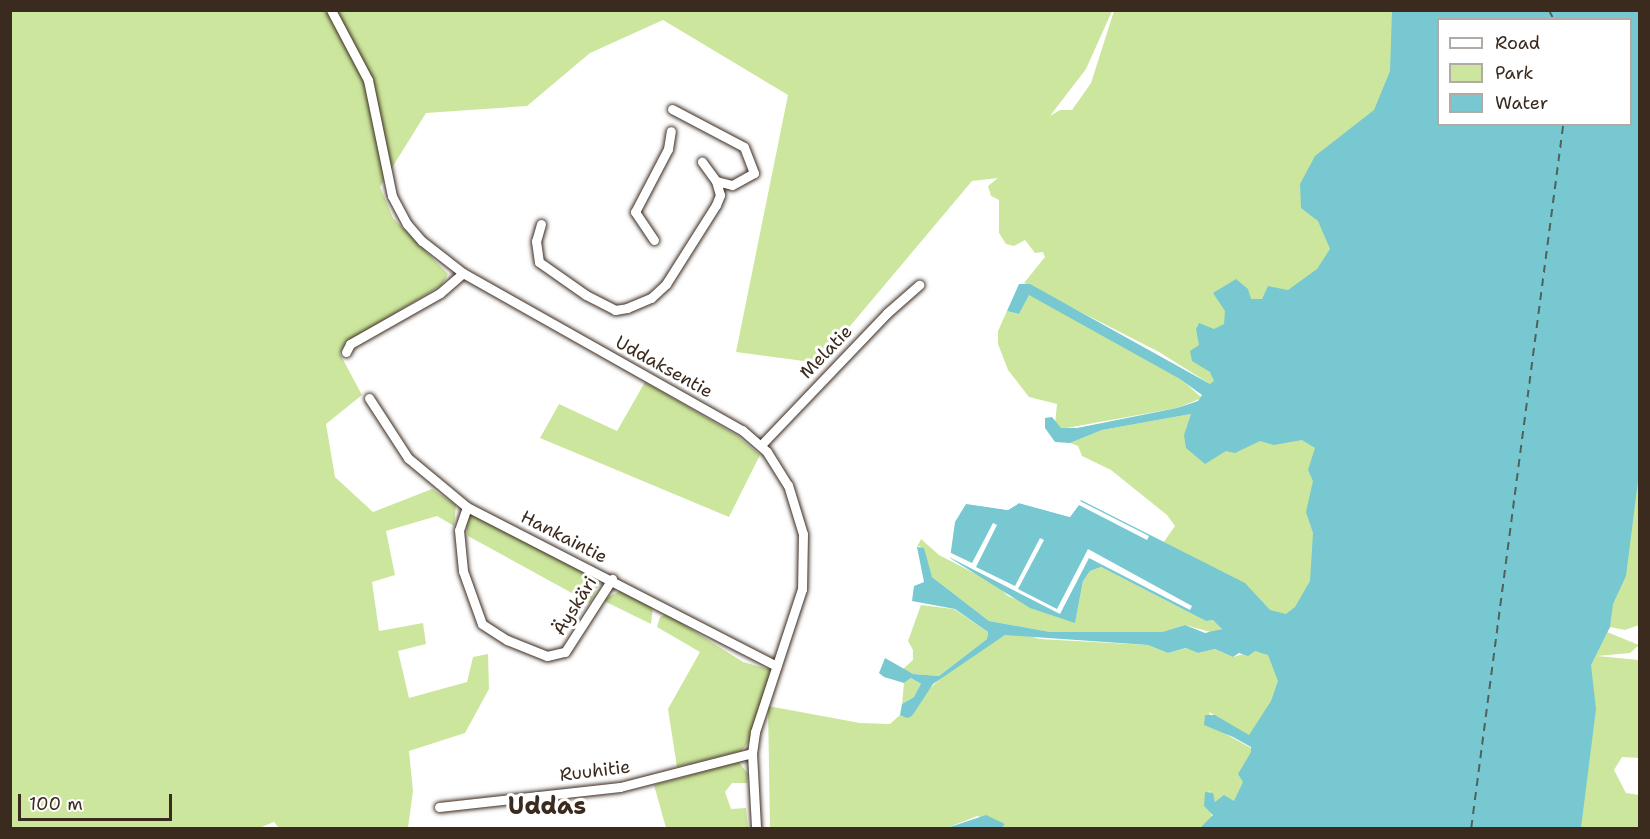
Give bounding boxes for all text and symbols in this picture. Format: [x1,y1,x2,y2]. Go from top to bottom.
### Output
legend [1437,18,1632,126]
text: Road [1495,31,1540,55]
text: Park [1495,61,1534,85]
text: Water [1495,91,1548,115]
street label: Melatie [795,321,857,383]
street label: Uddaksentie [612,331,716,403]
street label: Hankaintie [517,506,611,568]
street label: Äyskäri [548,572,602,640]
street label: Ruuhitie [558,756,632,786]
scale bar [21,782,176,820]
text: 100 m [29,792,83,816]
district label: Uddas [508,793,586,821]

